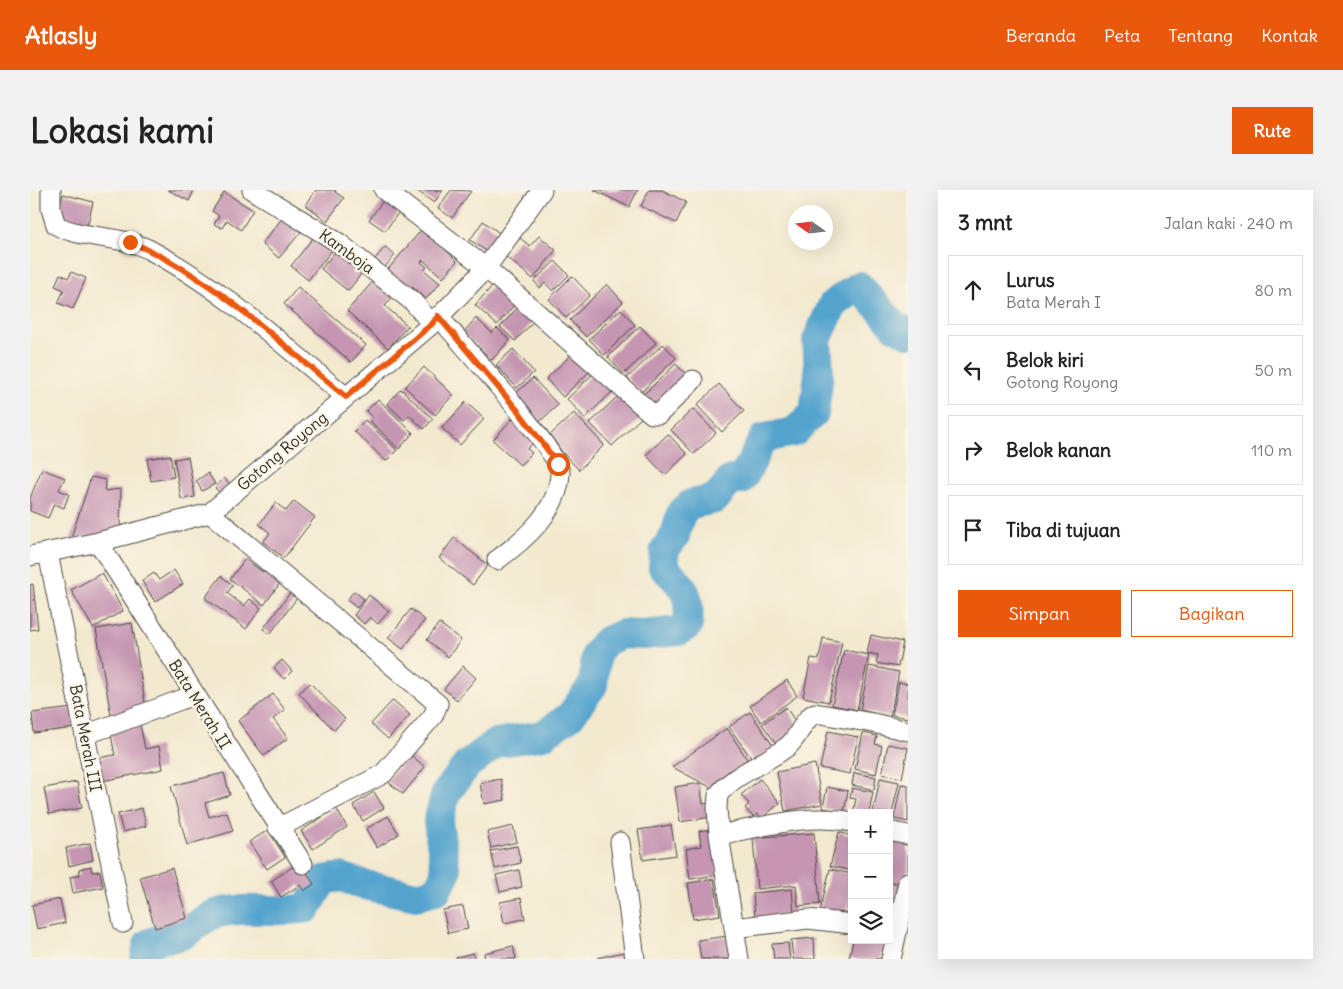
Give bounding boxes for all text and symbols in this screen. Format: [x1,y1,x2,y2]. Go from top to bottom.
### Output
text: Atlasly [25,20,97,50]
text: Beranda [1006,24,1076,47]
text: Peta [1104,24,1140,47]
text: Tentang [1168,24,1233,47]
text: Kontak [1261,24,1318,47]
button: Rute [1232,107,1313,154]
text: Lokasi kami [30,108,214,152]
north arrow [788,205,833,250]
text: 3 mnt [958,209,1012,236]
text: Jalan kaki · 240 m [1164,213,1293,233]
street label: Kamboja [315,224,379,278]
route end [119,231,142,254]
text: Lurus [1006,268,1055,292]
icon: ahead [959,276,987,304]
text: 80 m [1254,280,1292,300]
text: Bata Merah I [1006,292,1101,312]
text: Belok kiri [1006,348,1084,372]
icon: left [959,356,987,384]
text: 50 m [1254,360,1292,380]
text: Gotong Royong [1006,372,1118,392]
street label: Gotong Royong [233,407,331,495]
icon: right [959,436,987,464]
text: Belok kanan [1006,438,1111,462]
text: 110 m [1251,440,1292,460]
route start [547,453,570,476]
icon: arrive [959,516,987,544]
text: Tiba di tujuan [1006,518,1121,542]
button: Simpan [958,590,1121,637]
button: Bagikan [1131,590,1293,637]
street label: Bata Merah II [165,655,235,753]
street label: Bata Merah III [66,683,106,793]
map controls [848,809,893,944]
button: + [848,809,893,854]
button: − [848,854,893,899]
button: layers [848,899,893,944]

